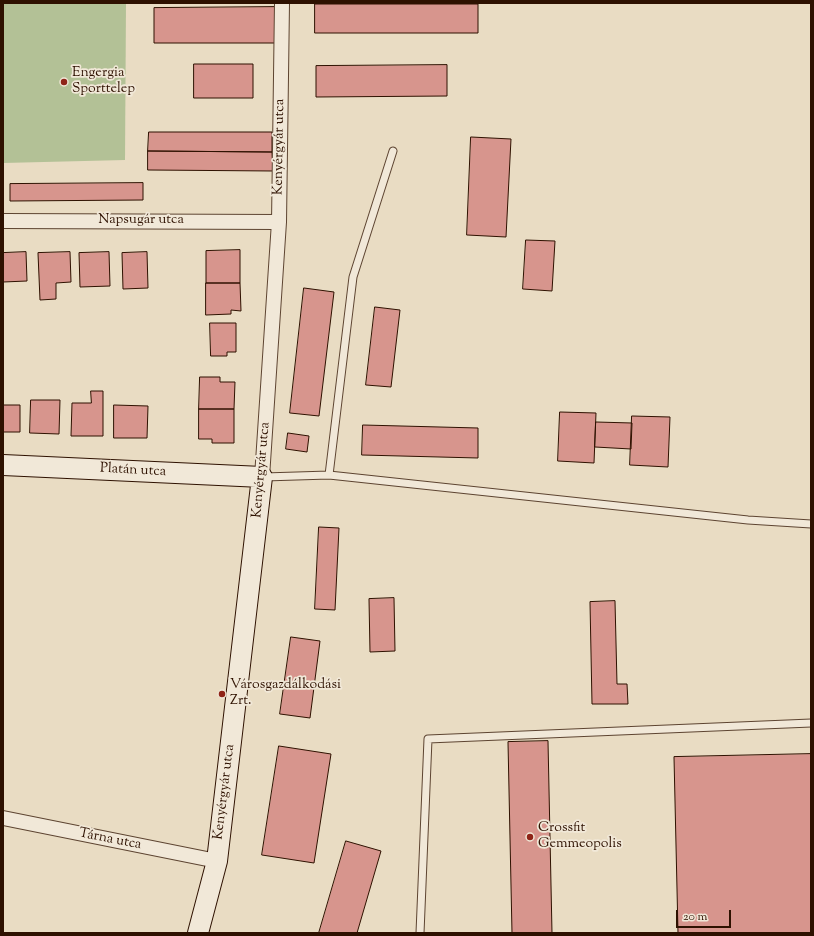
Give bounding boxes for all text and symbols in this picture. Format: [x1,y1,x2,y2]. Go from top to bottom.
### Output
place label: Engergia Sporttelep [72,66,135,98]
marker: Engergia Sporttelep [59,77,69,87]
street label: Kenyérgyár utca [271,99,289,195]
street label: Napsugár utca [98,213,184,229]
street label: Kenyérgyár utca [249,421,275,519]
street label: Platán utca [99,461,167,481]
place label: Városgazdálkodási Zrt. [230,678,341,710]
marker: Városgazdálkodási Zrt. [217,689,227,699]
street label: Kenyérgyár utca [211,743,239,841]
place label: Crossfit Gemmeopolis [538,821,622,854]
street label: Tárna utca [77,826,143,854]
marker: Crossfit Gemmeopolis [525,832,535,842]
scale bar [678,902,733,928]
text: 20 m [683,908,707,926]

